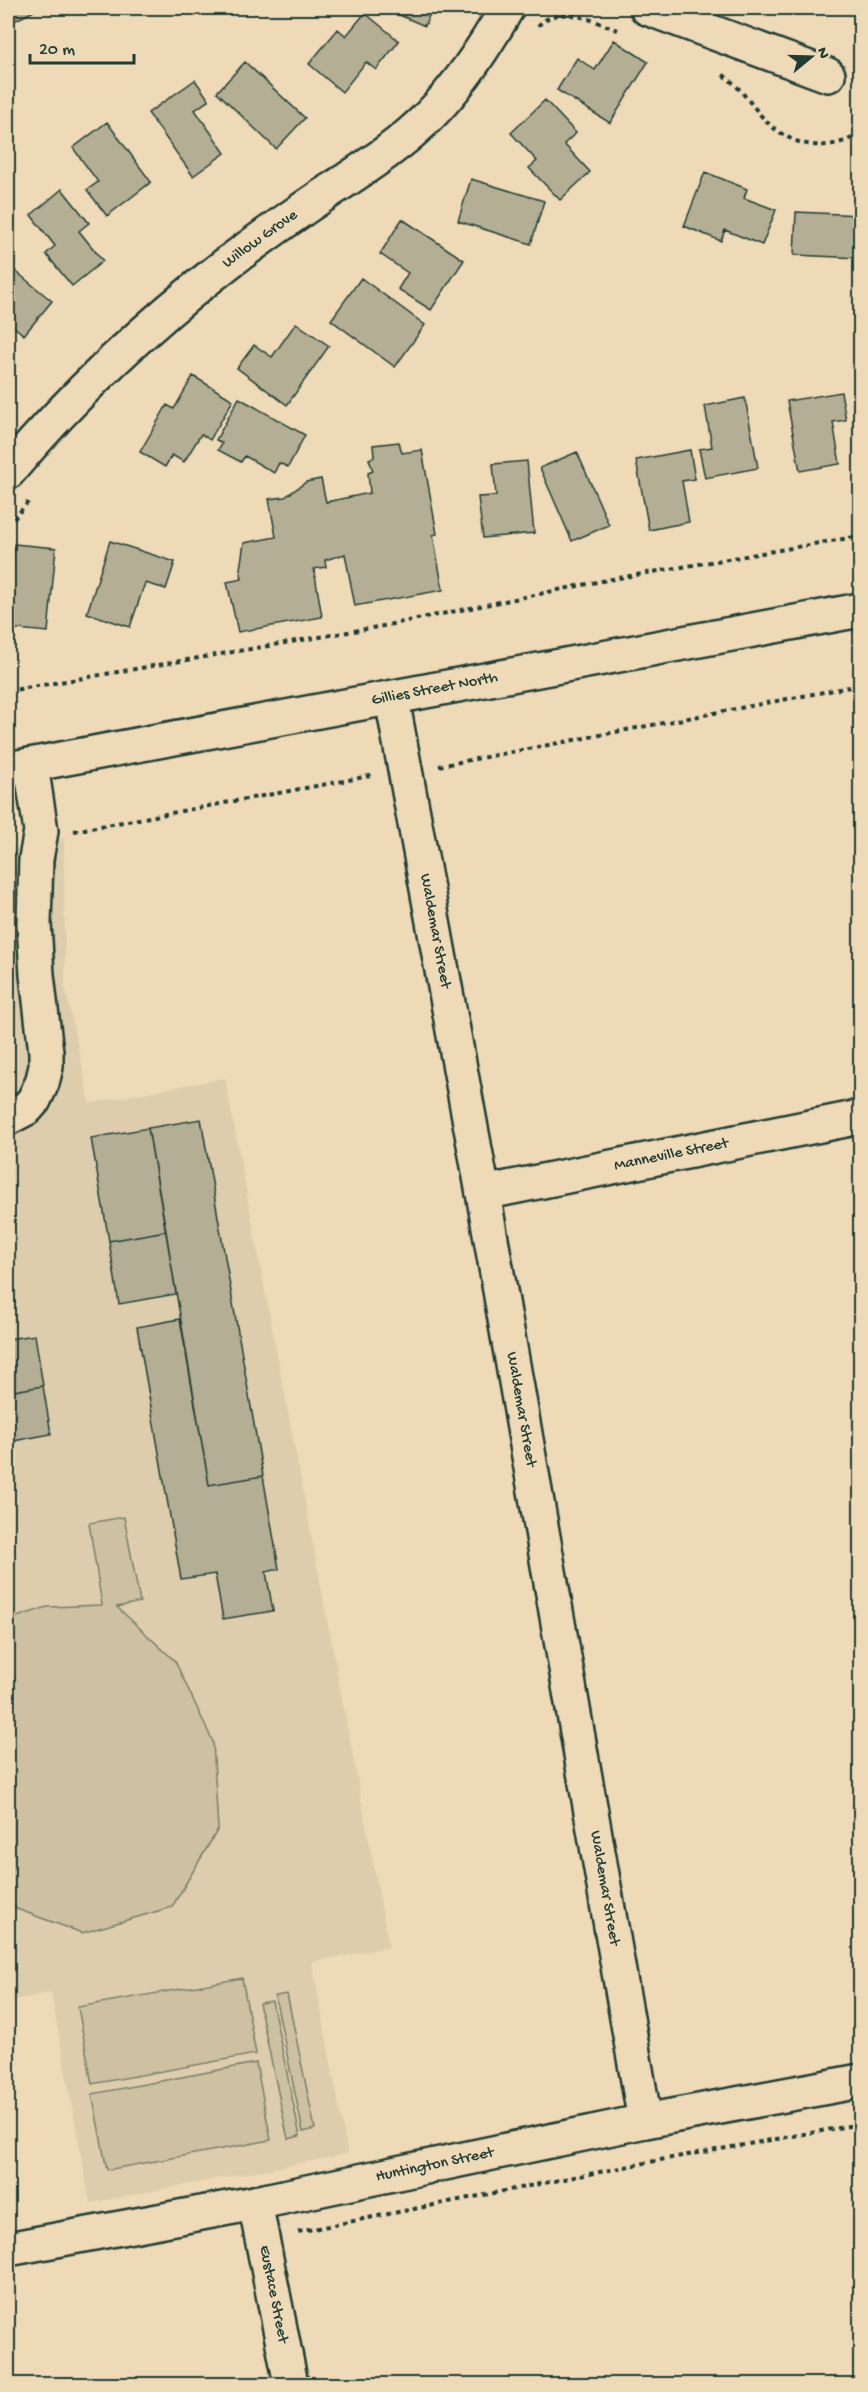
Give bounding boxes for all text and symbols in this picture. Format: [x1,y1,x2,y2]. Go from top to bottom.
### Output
scale bar [30,27,134,65]
north arrow [781,27,841,87]
text: 20 m [39,40,75,61]
text: N [811,45,833,62]
street label: Willow Grove [219,206,302,273]
street label: Gillies Street North [370,668,500,710]
street label: Waldemar Street [415,872,455,991]
street label: Manneville Street [613,1134,731,1176]
street label: Waldemar Street [501,1351,540,1470]
street label: Waldemar Street [585,1829,624,1948]
street label: Huntington Street [374,2143,497,2187]
street label: Eustace Street [254,2244,292,2346]

